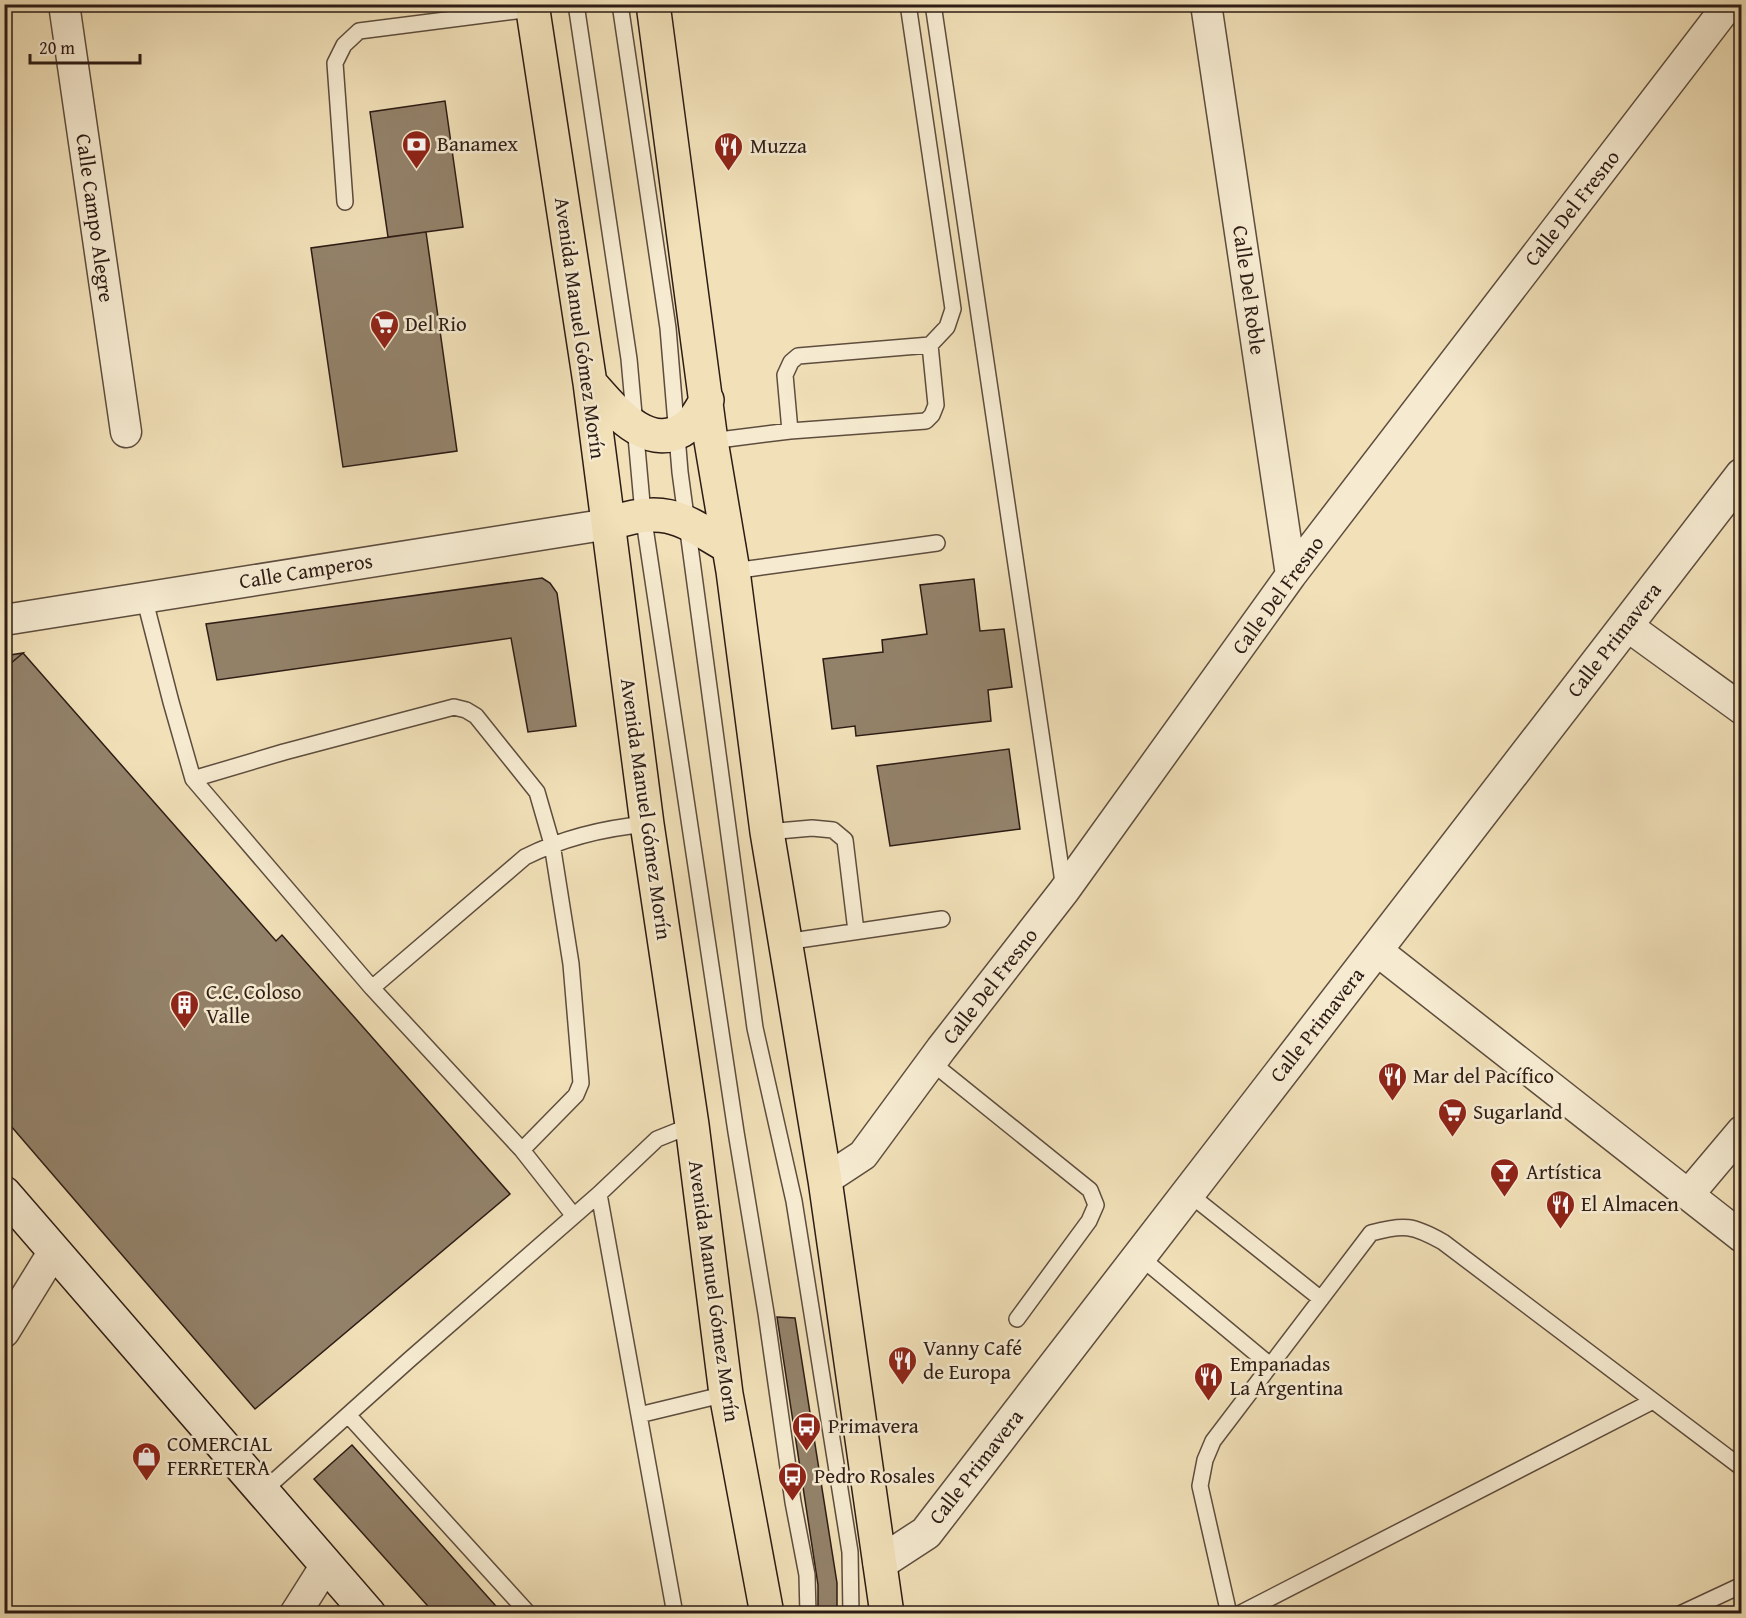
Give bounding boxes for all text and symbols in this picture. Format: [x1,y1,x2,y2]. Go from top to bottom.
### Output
scale bar [30,27,140,65]
text: 20 m [39,34,75,61]
bank icon: Banamex [400,128,432,170]
place label: Banamex [437,128,518,159]
restaurant icon: Muzza [713,130,745,172]
place label: Muzza [750,130,807,161]
street label: Calle Campo Alegre [68,132,123,304]
street label: Calle Del Fresno [1516,143,1627,272]
street label: Avenida Manuel Gómez Morín [547,195,614,461]
street label: Calle Del Roble [1225,223,1274,357]
supermarket icon: Del Rio [368,308,400,350]
place label: Del Rio [405,308,467,339]
street label: Calle Del Fresno [1224,529,1331,660]
street label: Calle Camperos [237,545,375,596]
street label: Calle Primavera [1559,576,1668,704]
street label: Avenida Manuel Gómez Morín [613,676,680,942]
street label: Calle Del Fresno [934,921,1045,1050]
street label: Calle Primavera [1262,961,1371,1089]
place label: C.C. Coloso Valle [206,976,301,1031]
building icon: C.C. Coloso Valle [169,988,201,1030]
restaurant icon: Mar del Pacífico [1376,1060,1408,1102]
place label: Mar del Pacífico [1413,1060,1554,1091]
supermarket icon: Sugarland [1436,1096,1468,1138]
place label: Sugarland [1473,1096,1563,1127]
bar icon: Artística [1489,1156,1521,1198]
place label: Artística [1526,1156,1602,1187]
street label: Avenida Manuel Gómez Morín [681,1158,748,1424]
restaurant icon: El Almacen [1544,1188,1576,1230]
place label: El Almacen [1581,1188,1679,1219]
place label: Vanny Café de Europa [923,1332,1022,1387]
restaurant icon: Vanny Café de Europa [886,1344,918,1386]
place label: Empanadas La Argentina [1230,1348,1343,1403]
restaurant icon: Empanadas La Argentina [1193,1360,1225,1402]
street label: Calle Primavera [921,1403,1030,1531]
bus stop icon: Primavera [791,1410,823,1452]
place label: Primavera [828,1410,919,1441]
place label: COMERCIAL FERRETERA [167,1428,272,1483]
shop icon: COMERCIAL FERRETERA [130,1440,162,1482]
bus stop icon: Pedro Rosales [777,1460,809,1502]
place label: Pedro Rosales [814,1460,935,1491]

